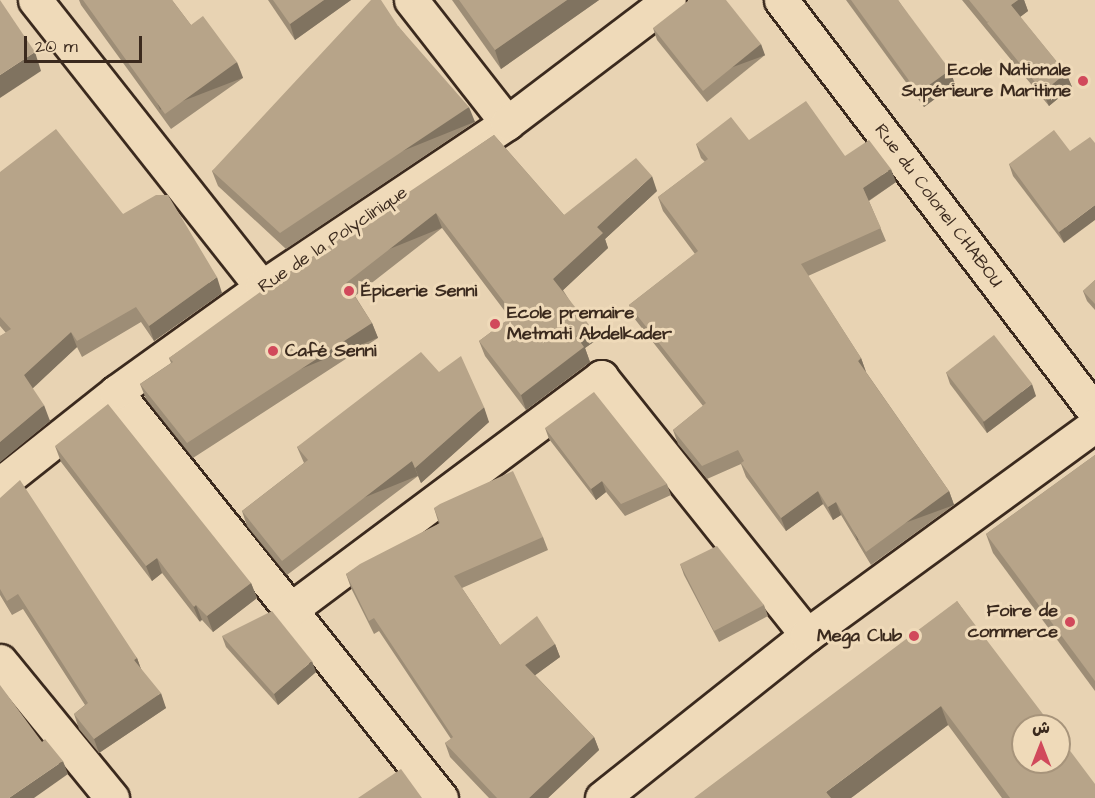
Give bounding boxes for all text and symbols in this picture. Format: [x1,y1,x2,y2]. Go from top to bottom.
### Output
scale bar [27,24,146,62]
text: 20 m [35,34,78,59]
place label: Ecole Nationale Supérieure Maritime [902,60,1071,103]
marker: Ecole Nationale Supérieure Maritime [1076,74,1090,88]
street label: Rue du Colonel CHABOU [869,120,1007,292]
street label: Rue de la Polyclinique [254,182,412,298]
place label: Épicerie Senni [361,280,477,302]
marker: Épicerie Senni [342,284,356,298]
place label: Ecole premaire Metmati Abdelkader [507,303,672,346]
marker: Ecole premaire Metmati Abdelkader [488,317,502,331]
place label: Café Senni [285,340,377,362]
marker: Café Senni [266,344,280,358]
place label: Foire de commerce [968,601,1058,644]
marker: Foire de commerce [1063,615,1077,629]
place label: Mega Club [817,625,902,647]
marker: Mega Club [907,629,921,643]
north arrow [1011,714,1071,774]
text: ش [1032,717,1050,739]

